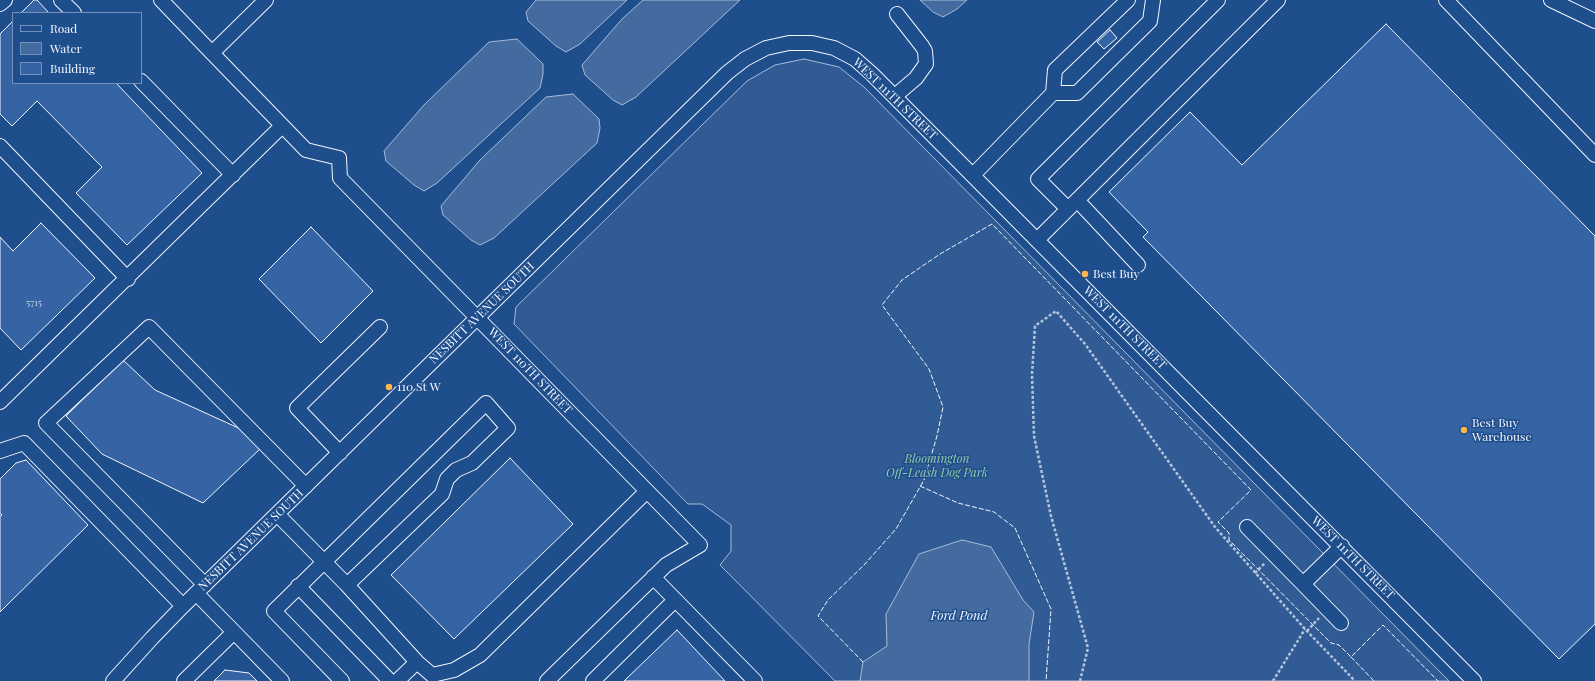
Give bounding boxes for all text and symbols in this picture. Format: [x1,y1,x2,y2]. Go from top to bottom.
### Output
legend [12,12,142,84]
text: Road [50,20,77,36]
text: Water [50,40,82,56]
street label: WEST 111TH STREET [850,55,940,143]
text: Building [50,60,95,76]
street label: NESBITT AVENUE SOUTH [426,259,538,367]
place label: Best Buy [1093,267,1140,281]
marker: Best Buy [1080,269,1090,279]
street label: WEST 111TH STREET [1080,283,1170,373]
house number: 5715 [26,297,42,309]
street label: WEST 110TH STREET [485,325,575,417]
place label: 110 St W [397,380,441,394]
marker: 110 St W [384,382,394,392]
place label: Best Buy Warehouse [1472,416,1531,444]
marker: Best Buy Warehouse [1459,425,1469,435]
park label: Bloomington Off-Leash Dog Park [886,452,988,480]
street label: NESBITT AVENUE SOUTH [195,486,307,594]
street label: WEST 111TH STREET [1308,513,1398,603]
water label: Ford Pond [930,608,988,624]

